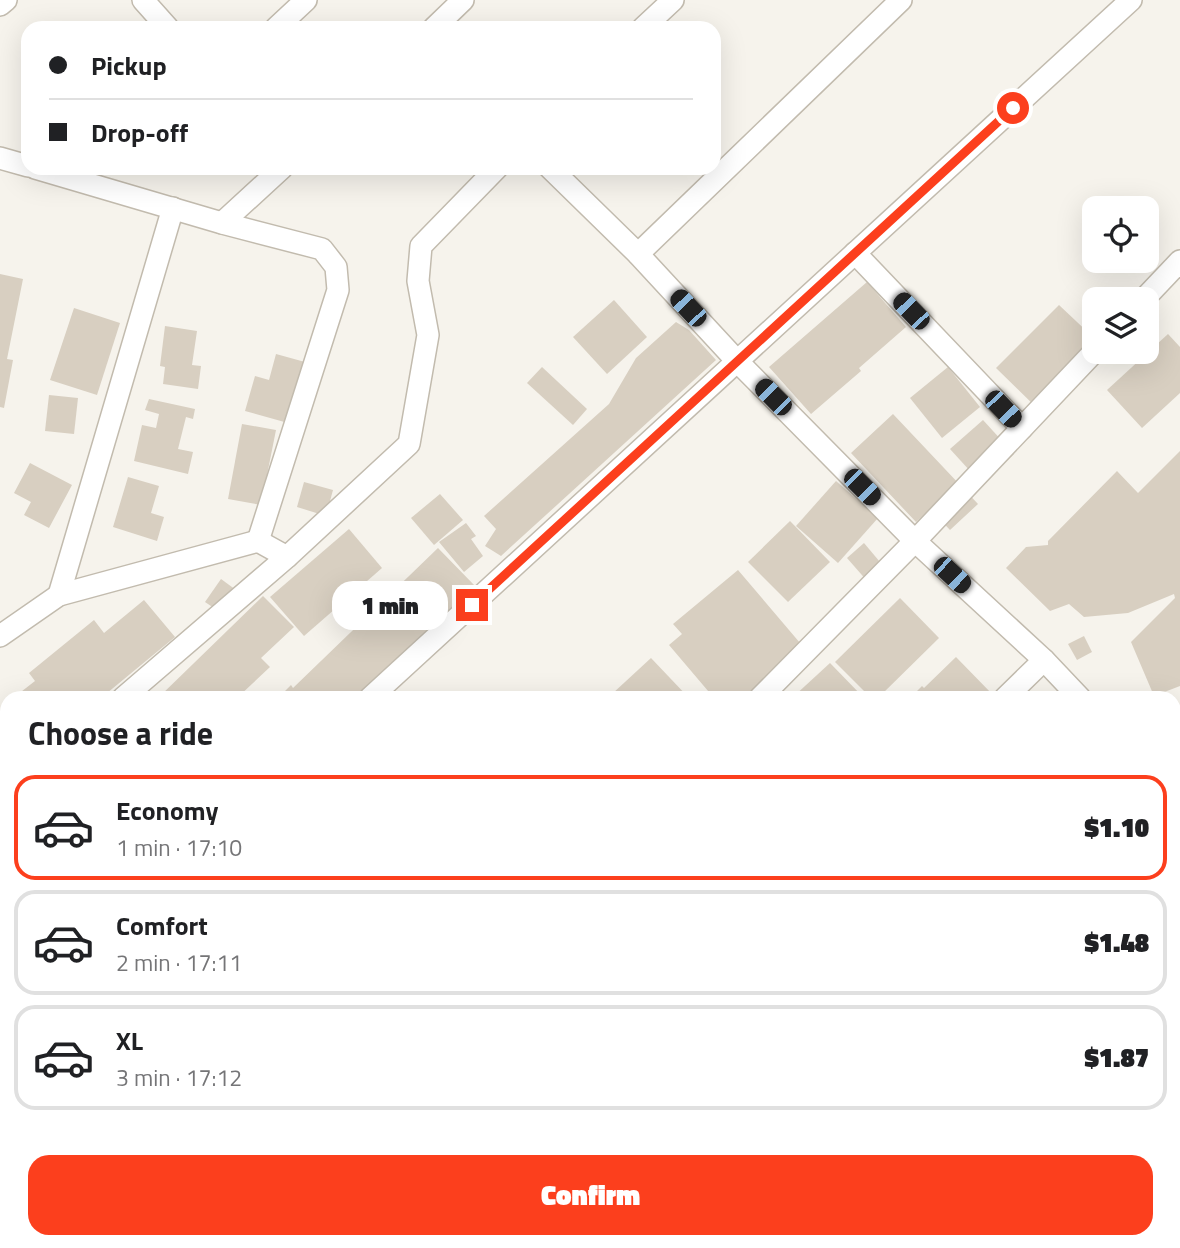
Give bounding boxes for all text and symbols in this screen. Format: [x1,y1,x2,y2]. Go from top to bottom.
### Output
text: Pickup [91,46,167,85]
route start [997,92,1029,124]
text: Drop-off [91,113,188,152]
map controls [1082,196,1159,364]
button: locate [1082,196,1159,273]
car [666,285,711,331]
button: layers [1082,287,1159,364]
car [889,289,934,333]
car [751,375,796,419]
car [981,387,1026,431]
car [840,465,885,509]
car [930,553,975,597]
callout: 1 min [332,580,448,630]
text: 1 min [361,588,419,623]
route end [456,589,488,621]
text: Choose a ride [28,709,213,757]
text: Economy [116,791,218,830]
icon: car [32,796,95,859]
text: $1.10 [1084,808,1149,847]
text: 1 min · 17:10 [116,830,242,865]
text: Comfort [116,906,208,945]
icon: car [32,911,95,974]
text: $1.48 [1084,923,1149,962]
text: 2 min · 17:11 [116,945,242,980]
text: XL [116,1021,143,1060]
icon: car [32,1026,95,1089]
text: $1.87 [1084,1038,1149,1077]
text: 3 min · 17:12 [116,1060,242,1095]
button: Confirm [28,1155,1153,1235]

